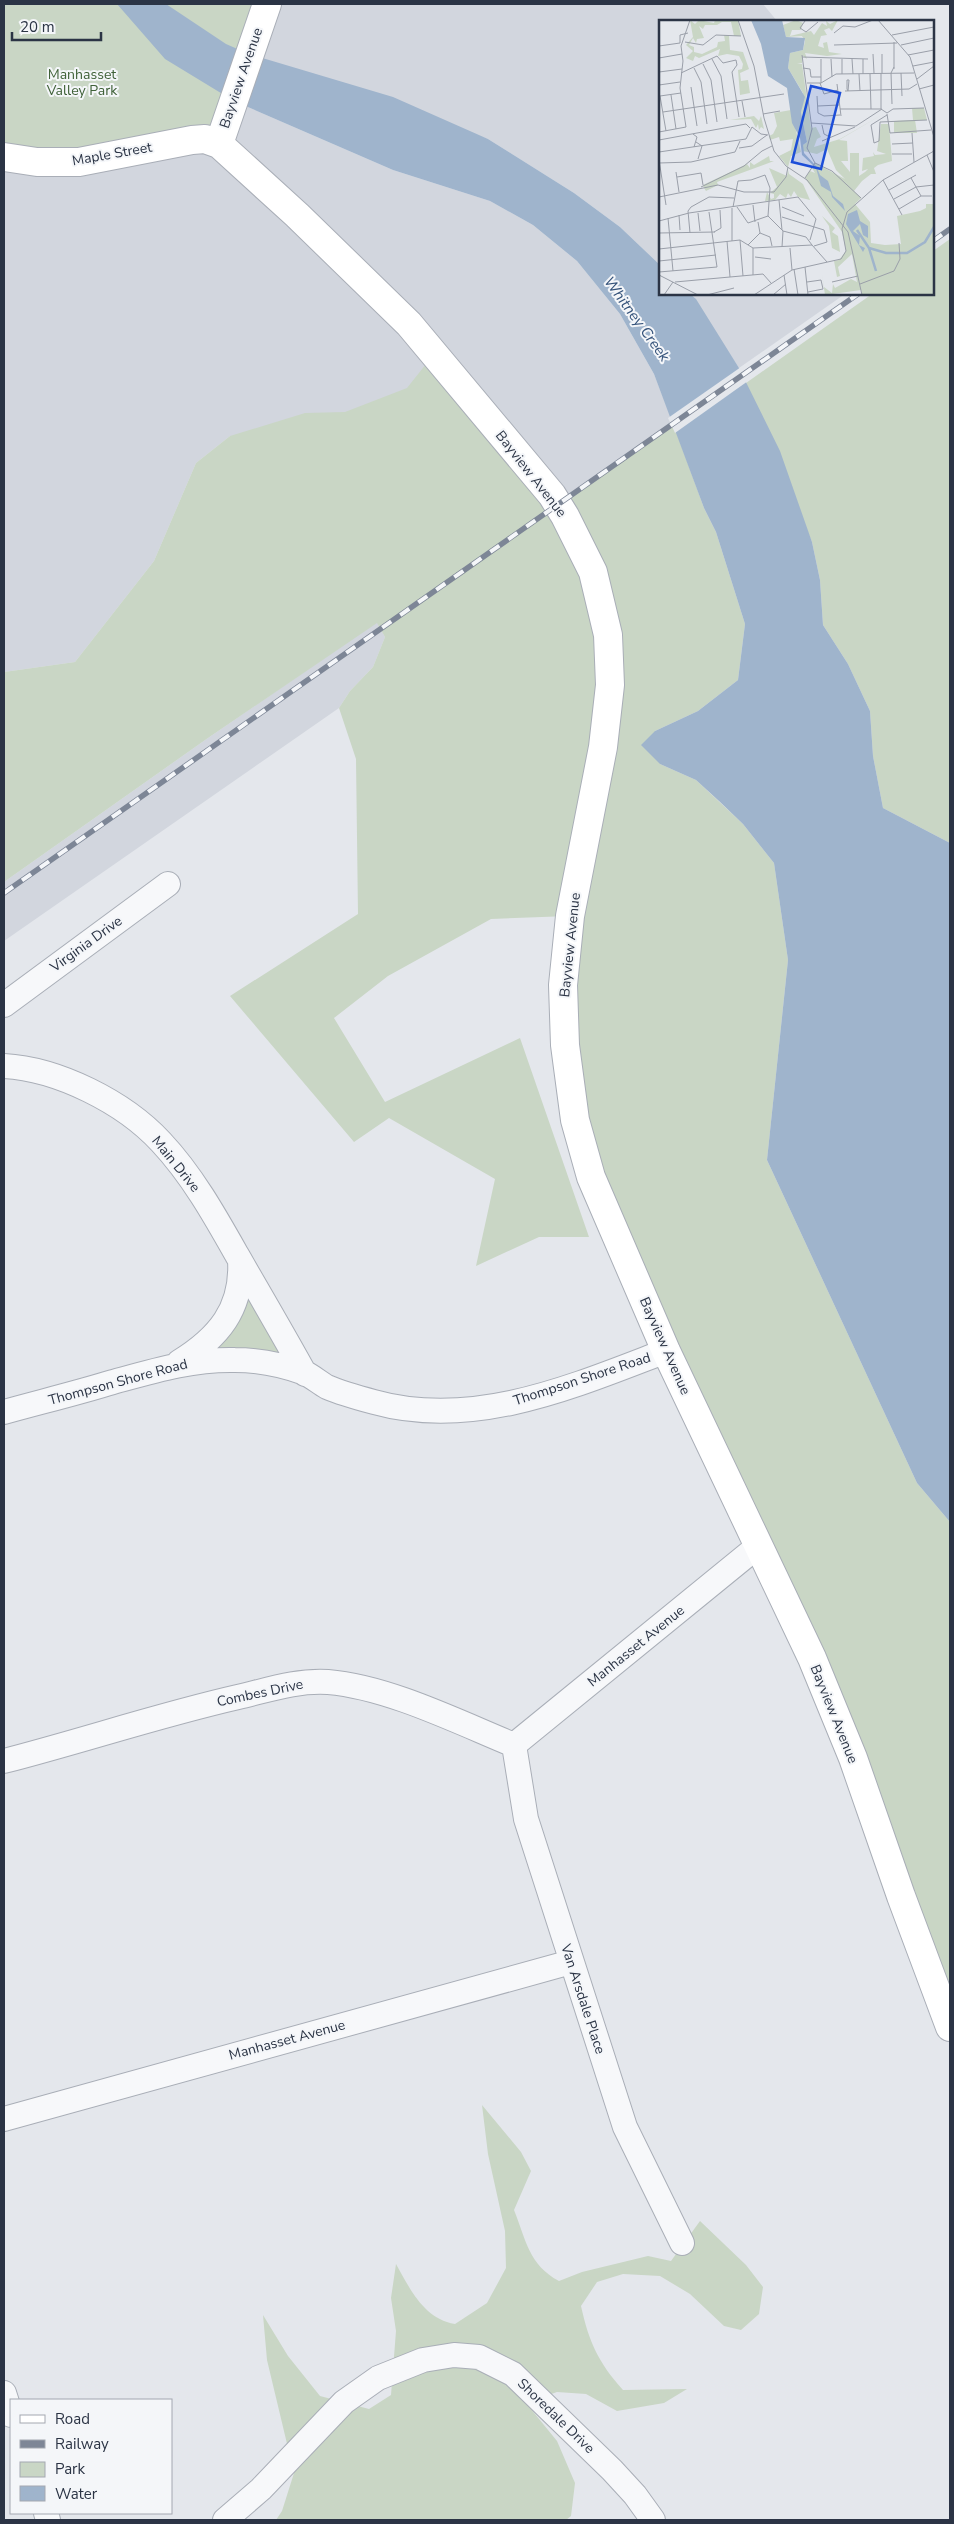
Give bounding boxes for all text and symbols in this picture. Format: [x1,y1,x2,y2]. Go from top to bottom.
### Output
scale bar [12,10,101,42]
text: 20 m [20,17,55,37]
inset map [659,20,934,295]
street label: Bayview Avenue [215,25,267,131]
park label: Manhasset Valley Park [46,65,118,100]
street label: Maple Street [71,138,154,170]
water label: Whitney Creek [599,272,675,366]
street label: Bayview Avenue [491,427,571,521]
street label: Bayview Avenue [555,892,585,998]
street label: Virginia Drive [45,911,126,977]
street label: Main Drive [147,1132,205,1196]
street label: Bayview Avenue [635,1294,695,1398]
street label: Thompson Shore Road [511,1348,653,1410]
street label: Thompson Shore Road [46,1354,190,1410]
street label: Manhasset Avenue [583,1601,689,1691]
street label: Bayview Avenue [806,1662,862,1766]
street label: Combes Drive [215,1675,305,1711]
street label: Van Arsdale Place [556,1941,610,2056]
street label: Manhasset Avenue [227,2015,347,2065]
street label: Shoredale Drive [513,2374,599,2458]
legend [10,2399,172,2514]
text: Road [55,2409,90,2429]
text: Railway [55,2434,109,2454]
text: Park [55,2459,85,2479]
text: Water [55,2484,98,2504]

